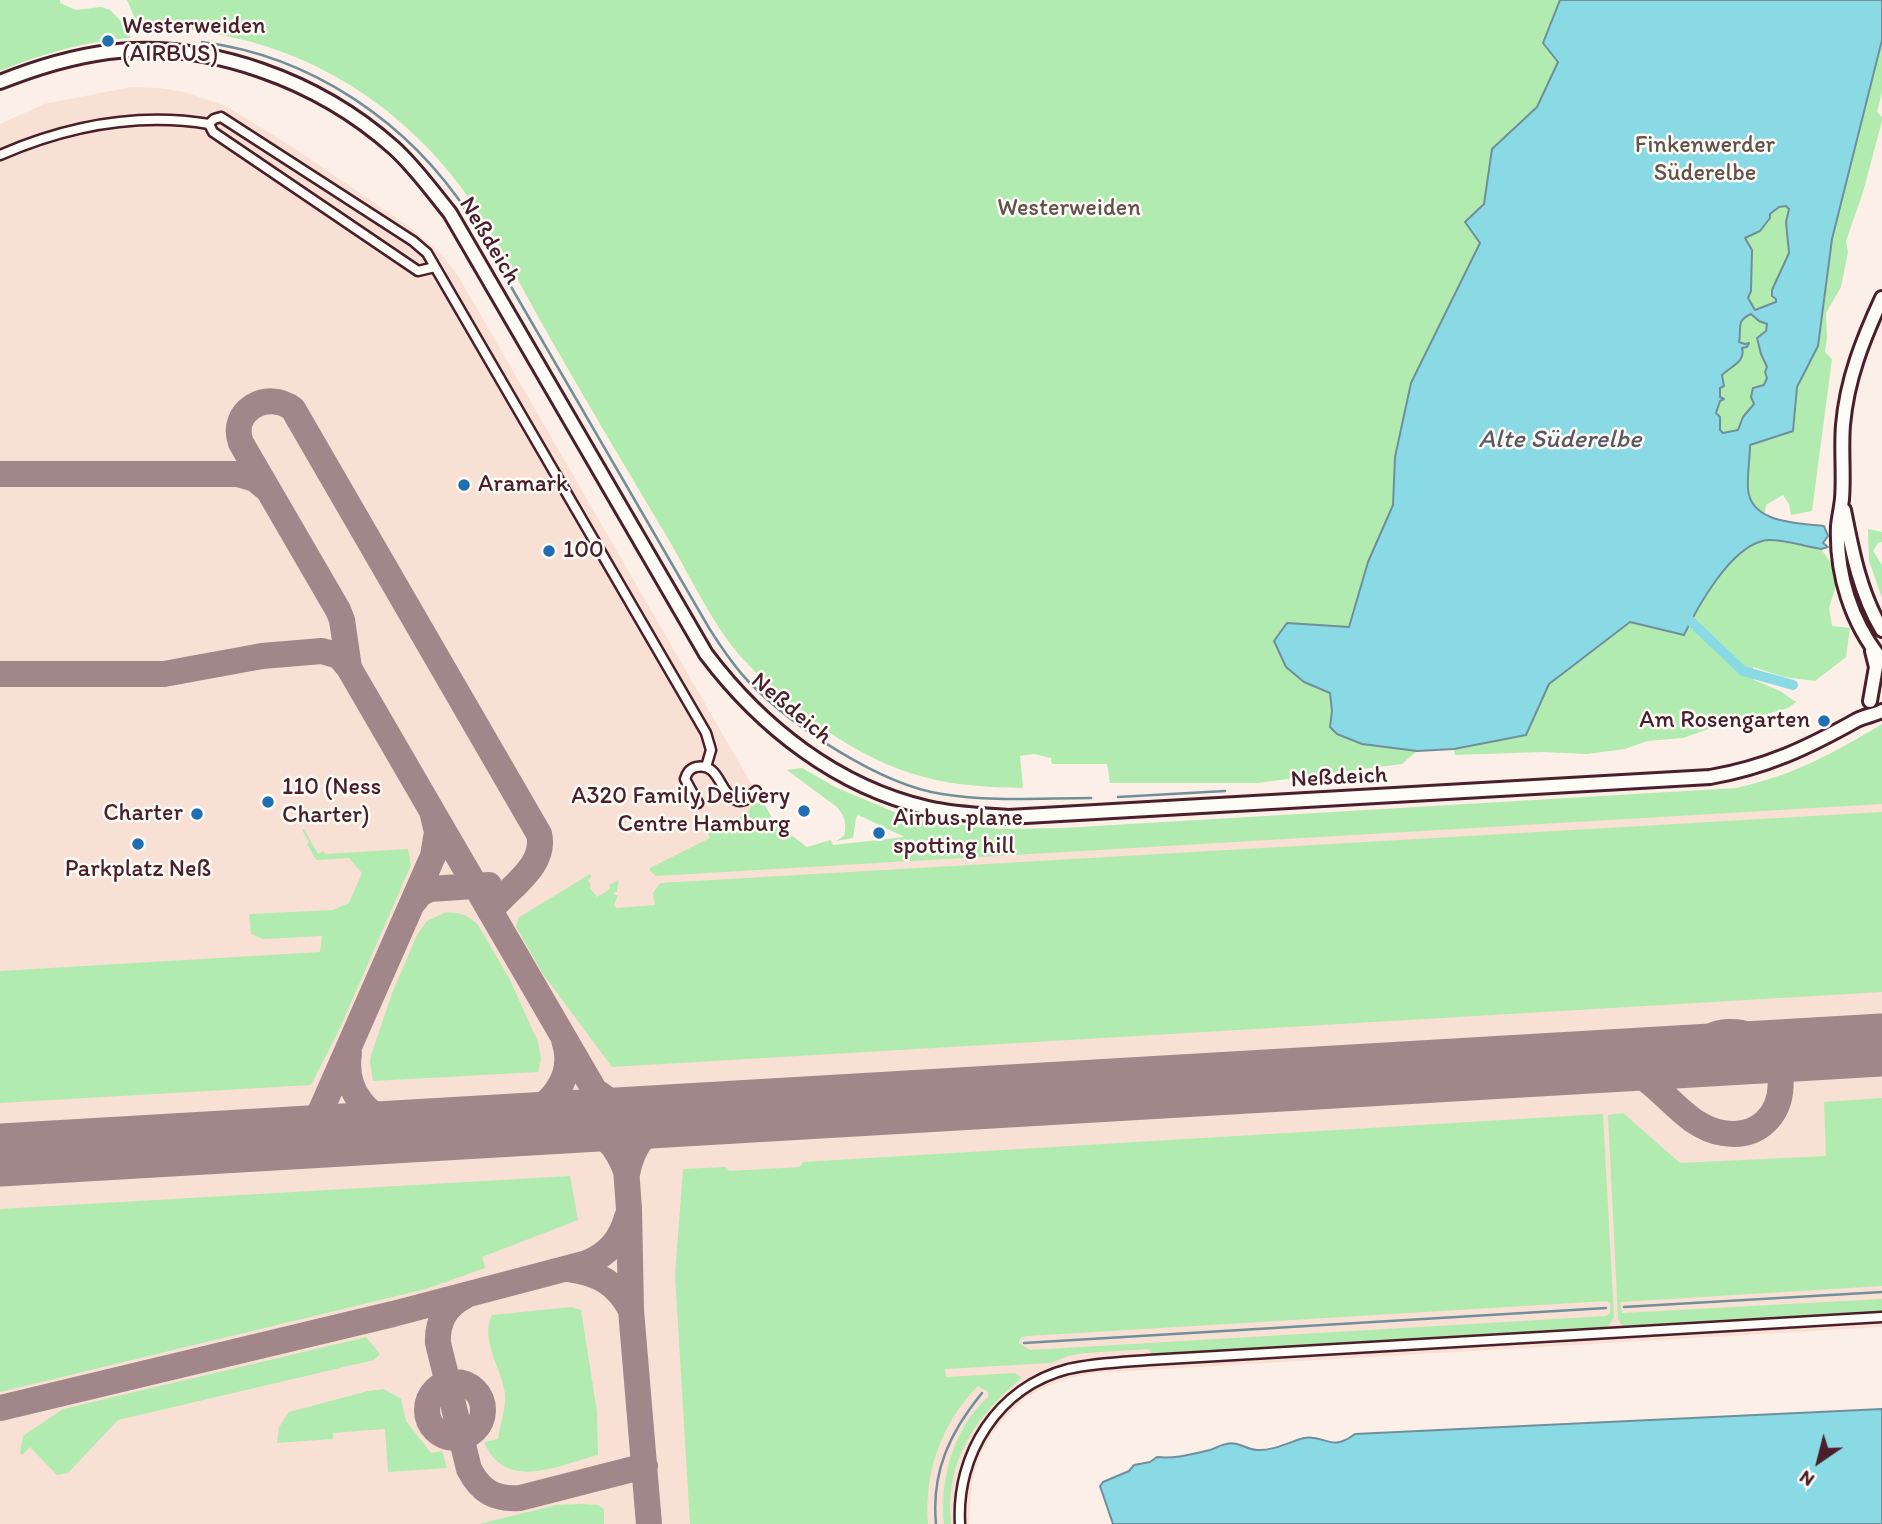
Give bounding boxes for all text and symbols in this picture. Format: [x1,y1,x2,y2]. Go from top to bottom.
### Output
place label: Westerweiden (AIRBUS) [122,13,266,69]
marker: Westerweiden (AIRBUS) [100,33,116,49]
park label: Finkenwerder Süderelbe [1635,132,1775,188]
street label: Neßdeich [452,192,526,290]
park label: Westerweiden [997,195,1141,223]
water label: Alte Süderelbe [1478,424,1642,456]
place label: Aramark [478,471,568,499]
marker: Aramark [456,477,472,493]
place label: 100 [563,537,604,565]
marker: 100 [541,543,557,559]
street label: Neßdeich [745,667,837,751]
place label: Am Rosengarten [1639,707,1810,735]
marker: Am Rosengarten [1816,713,1832,729]
street label: Neßdeich [1290,761,1388,795]
place label: 110 (Ness Charter) [282,774,381,830]
place label: A320 Family Delivery Centre Hamburg [571,783,790,839]
marker: 110 (Ness Charter) [260,794,276,810]
place label: Charter [103,800,183,828]
marker: A320 Family Delivery Centre Hamburg [796,803,812,819]
place label: Airbus plane spotting hill [893,805,1023,861]
marker: Charter [189,806,205,822]
marker: Airbus plane spotting hill [871,825,887,841]
marker: Parkplatz Neß [130,836,146,852]
place label: Parkplatz Neß [65,856,211,884]
north arrow [1784,1426,1854,1496]
text: N [1795,1466,1819,1492]

